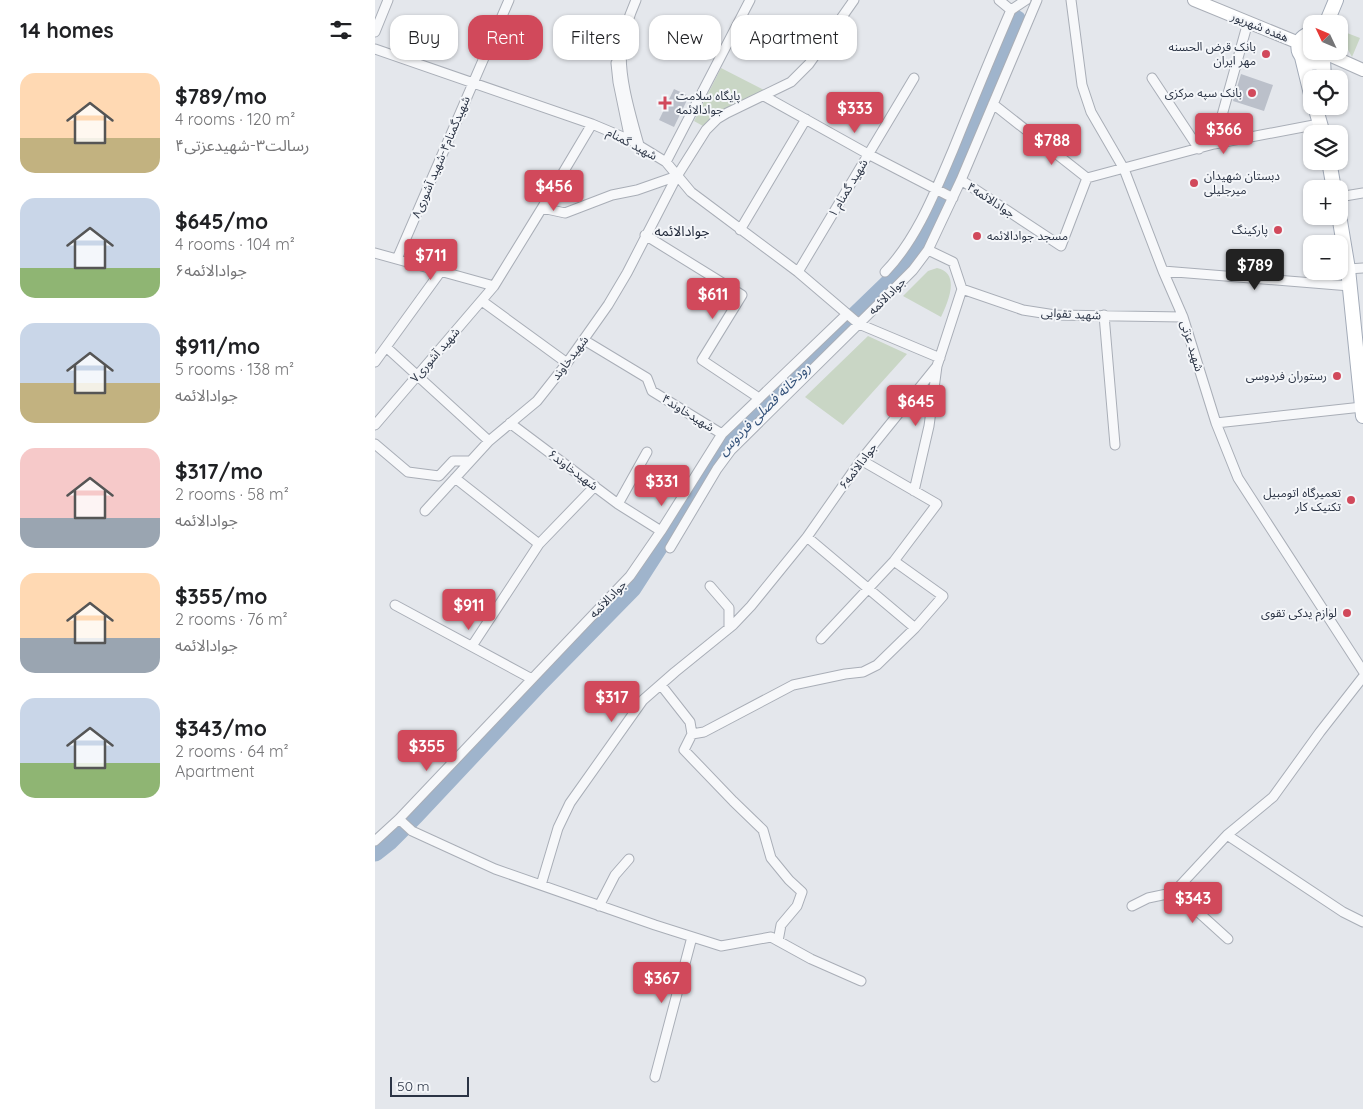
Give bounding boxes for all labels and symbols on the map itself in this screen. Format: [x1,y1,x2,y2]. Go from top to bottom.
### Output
street label: هفده شهریور [1228,8,1291,45]
north arrow [1303,15,1347,60]
place label: بانک قرض الحسنه مهر ایران [1169,39,1256,68]
marker: بانک قرض الحسنه مهر ایران [1260,48,1272,60]
place label: بانک سپه مرکزی [1165,85,1242,101]
marker: بانک سپه مرکزی [1246,87,1258,99]
place label: پایگاه سلامت جوادالائمه [676,88,740,117]
pin: $333 [825,92,885,134]
street label: شهیدگمنام۴-شهید آشوری۸ [408,94,475,221]
marker: پایگاه سلامت جوادالائمه [658,96,672,110]
pin: $366 [1194,112,1254,155]
street label: شهید گمنام [604,124,660,165]
pin: $788 [1022,124,1082,166]
street label: شهید گمنام ۱ [824,156,872,221]
place label: دبستان شهیدان میرجلیلی [1204,168,1280,197]
pin: $456 [524,170,584,212]
marker: دبستان شهیدان میرجلیلی [1188,177,1200,189]
street label: جوادالائمه۴ [965,179,1018,221]
district label: جوادالائمه [654,222,710,240]
place label: پارکینگ [1232,222,1268,238]
marker: پارکینگ [1272,224,1284,236]
place label: مسجد جوادالائمه [987,228,1068,243]
marker: مسجد جوادالائمه [971,230,983,242]
pin: $711 [401,238,461,281]
pin: $789 [1225,248,1285,291]
street label: جوادالائمه [865,274,909,318]
pin: $611 [683,278,743,320]
street label: شهید تقوایی [1041,304,1101,323]
street label: شهید عزتی [1178,319,1207,373]
street label: شهید آشوری۷ [407,324,463,385]
street label: شهیدخاوند [548,332,591,383]
water label: رودخانه فصلی فردوس [714,359,814,459]
place label: رستوران فردوسی [1246,368,1327,383]
marker: رستوران فردوسی [1331,370,1343,382]
pin: $645 [886,384,946,427]
street label: شهیدخاوند۴ [659,391,717,435]
street label: جوادالائمه۶ [835,440,880,492]
street label: شهیدخاوند۶ [545,446,601,493]
pin: $331 [632,464,692,507]
place label: تعمیرگاه اتومبیل تکنیک کار [1263,485,1341,514]
marker: تعمیرگاه اتومبیل تکنیک کار [1345,494,1357,506]
street label: جوادالائمه [586,576,629,621]
pin: $911 [439,588,499,631]
place label: لوازم یدکی تقوی [1261,605,1337,622]
marker: لوازم یدکی تقوی [1341,607,1353,619]
pin: $317 [582,680,642,723]
pin: $355 [397,730,457,772]
pin: $343 [1163,882,1223,924]
pin: $367 [632,962,692,1004]
scale bar [390,1074,469,1097]

